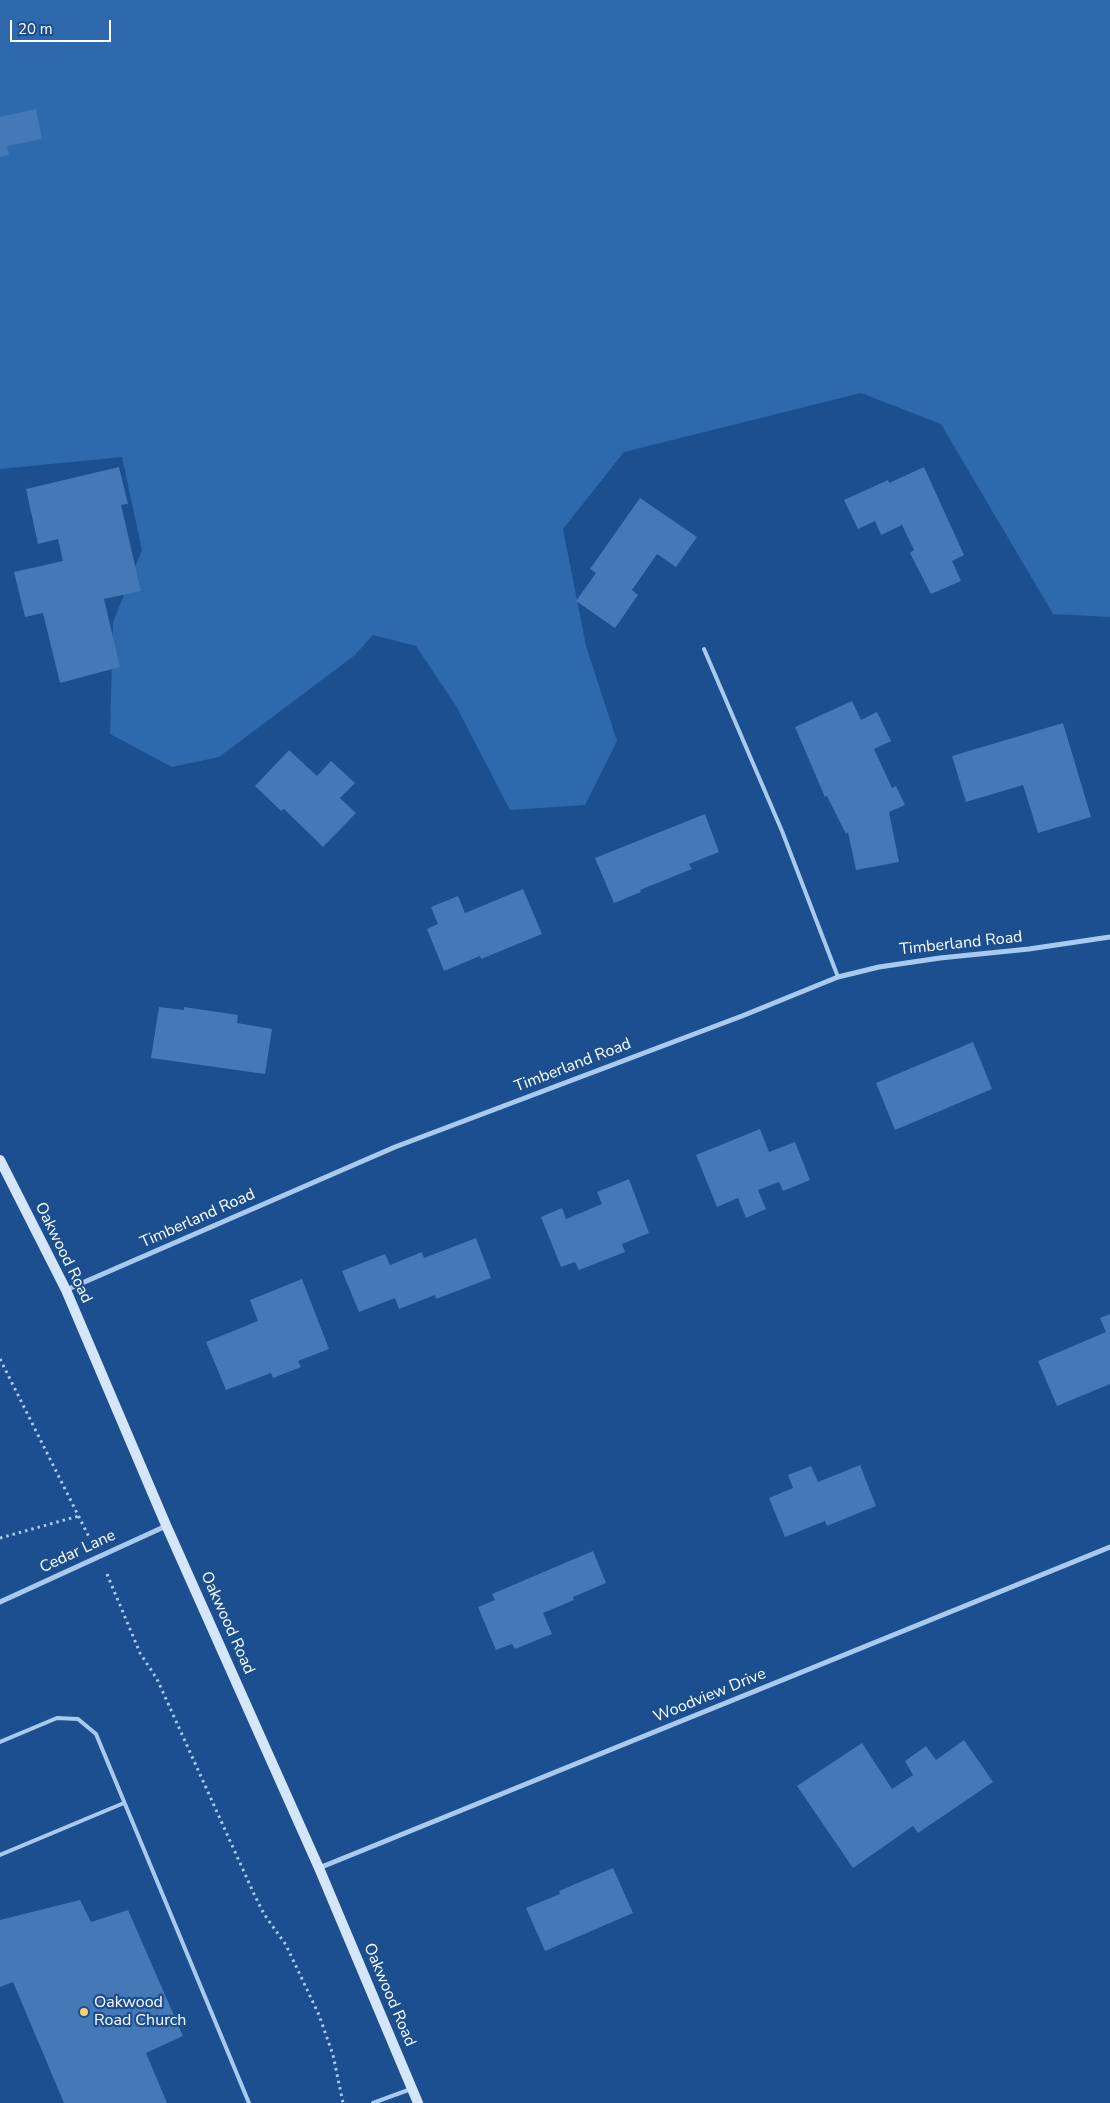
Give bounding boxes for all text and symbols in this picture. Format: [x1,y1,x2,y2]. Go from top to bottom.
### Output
scale bar [12,10,114,42]
text: 20 m [18,19,53,39]
street label: Timberland Road [899,928,1023,960]
street label: Timberland Road [512,1035,634,1097]
street label: Timberland Road [138,1185,258,1253]
street label: Oakwood Road [30,1199,96,1307]
street label: Cedar Lane [37,1526,119,1578]
street label: Oakwood Road [196,1569,258,1677]
street label: Woodview Drive [651,1665,769,1727]
street label: Oakwood Road [359,1940,419,2050]
place label: Oakwood Road Church [94,1993,186,2031]
marker: Oakwood Road Church [78,2006,90,2018]

